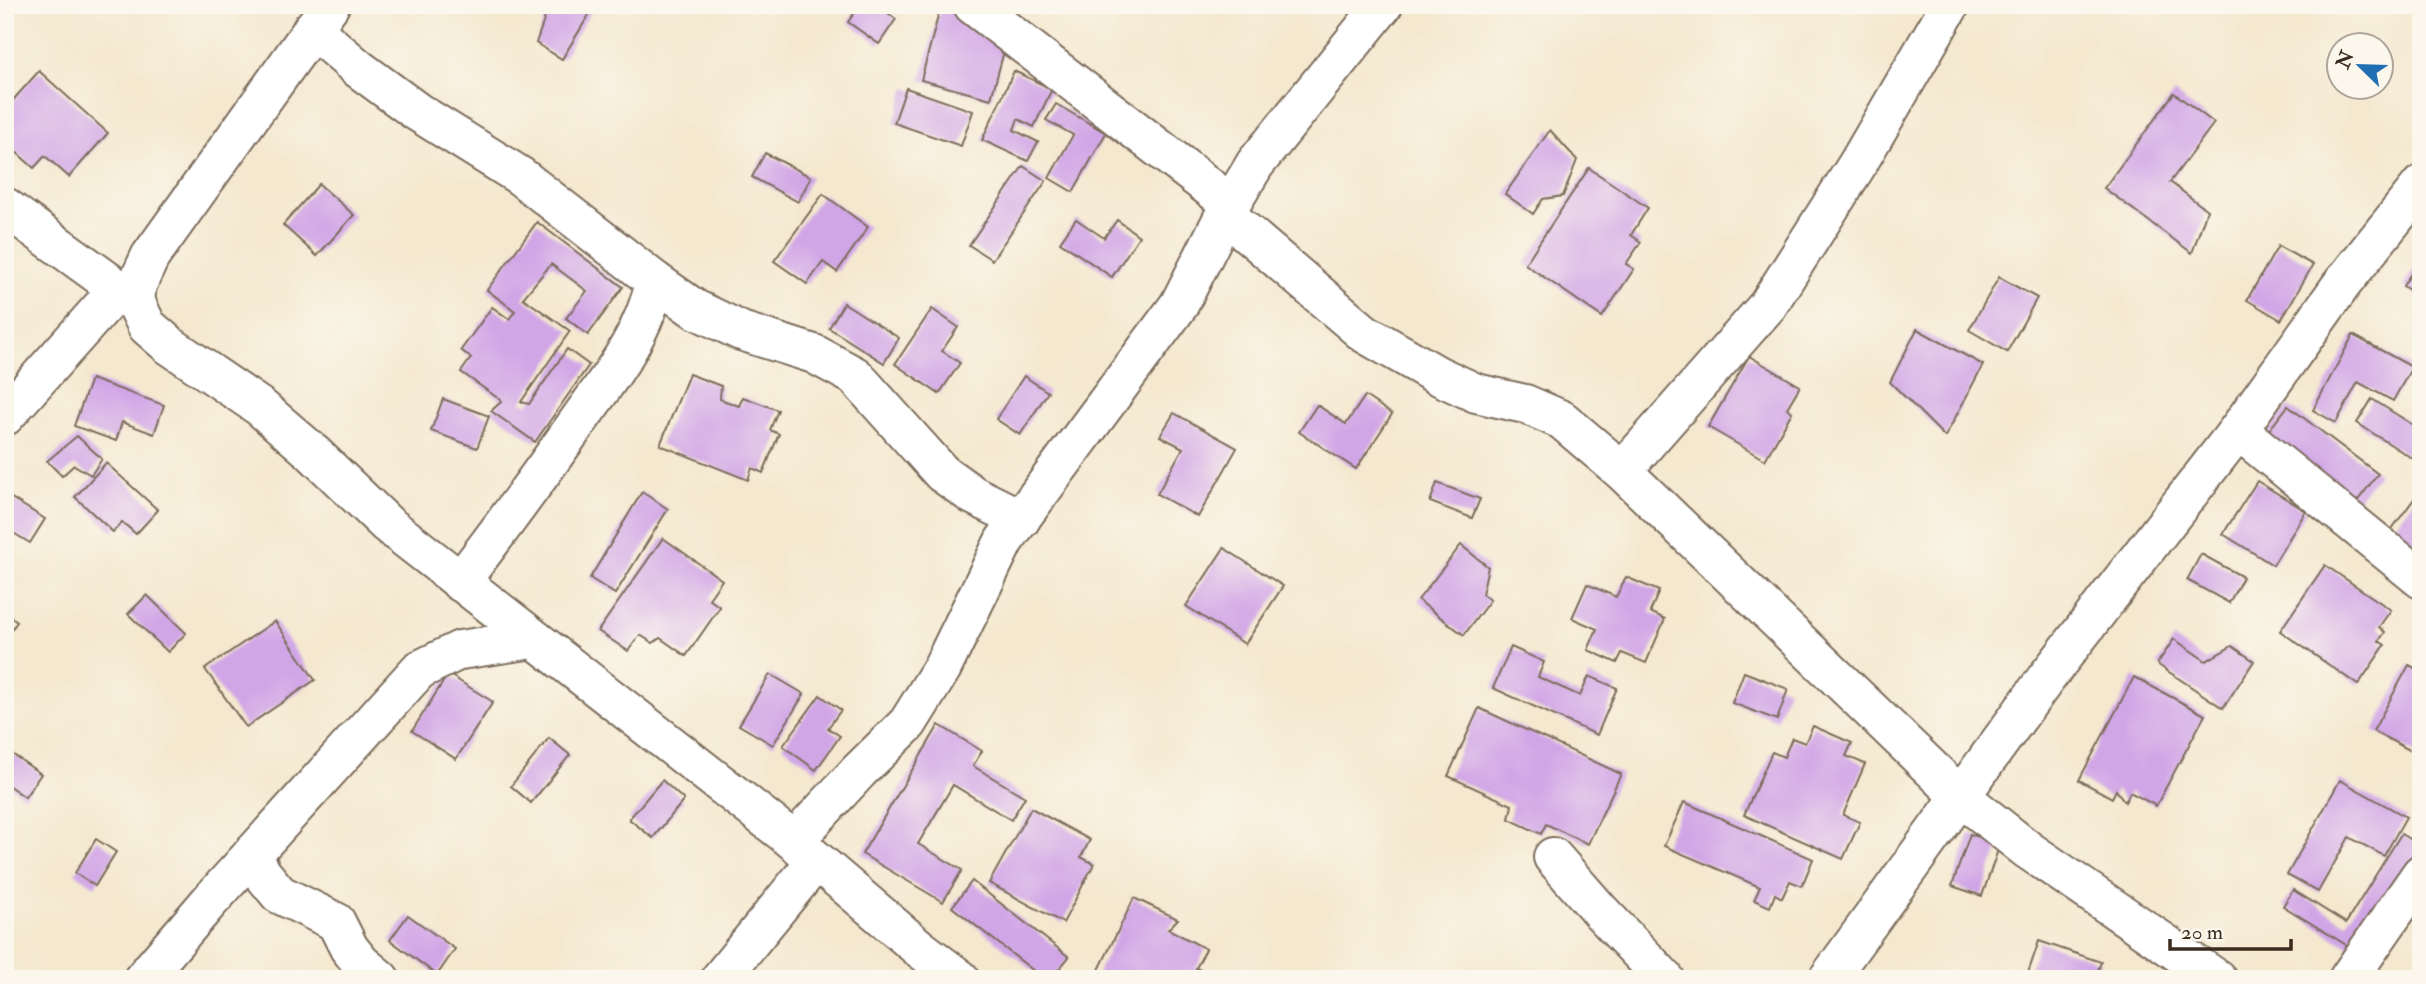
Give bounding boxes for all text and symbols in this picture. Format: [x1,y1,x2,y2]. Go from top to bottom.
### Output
north arrow [2324,32,2394,102]
text: N [2331,46,2360,73]
scale bar [2170,907,2291,951]
text: 20 m [2181,919,2223,946]

